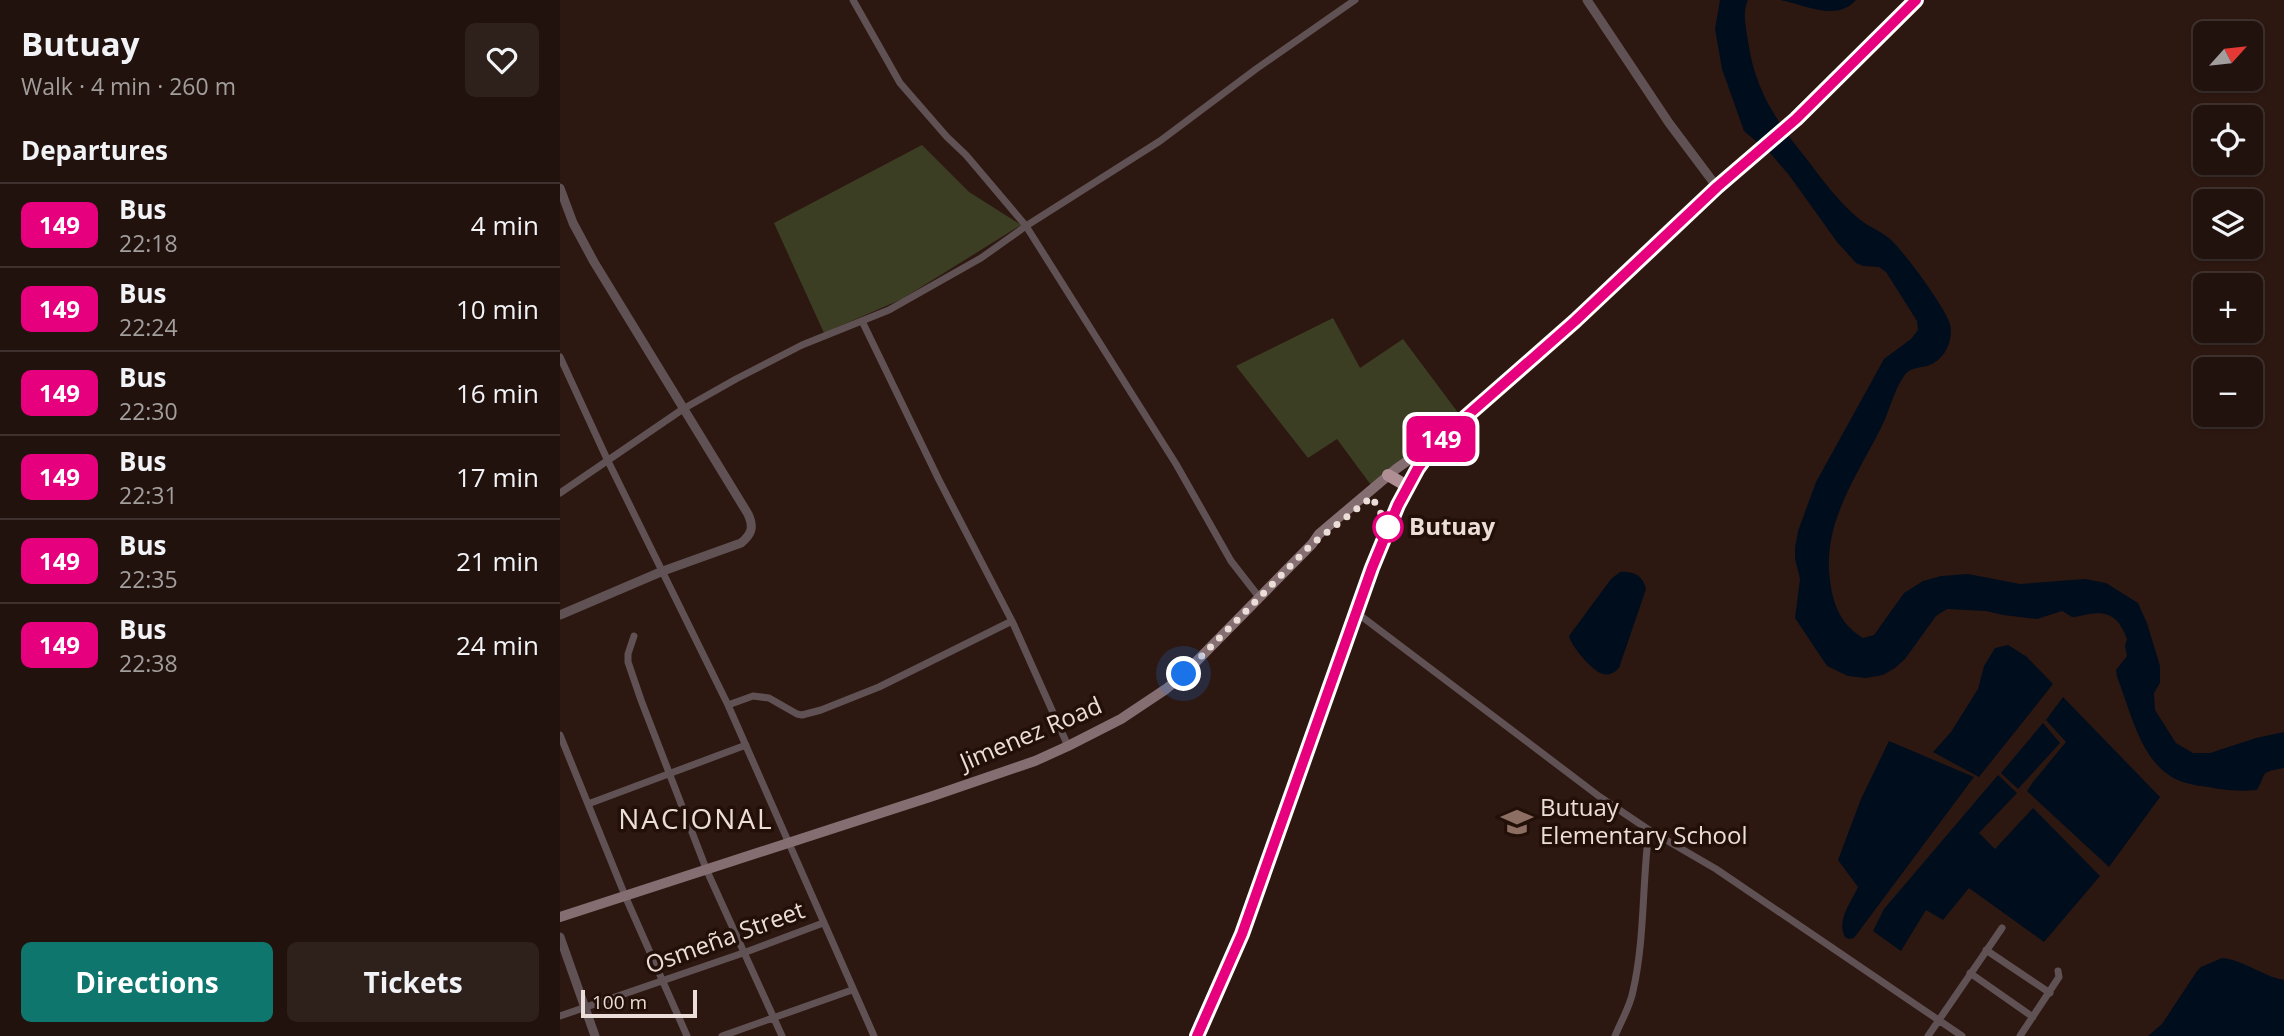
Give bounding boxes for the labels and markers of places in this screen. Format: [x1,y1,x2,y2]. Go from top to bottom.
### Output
place label: Butuay [1409,509,1496,542]
marker: Butuay [1373,512,1403,542]
place label: Butuay Elementary School [1540,790,1748,851]
school or university icon: Butuay Elementary School [1500,805,1534,839]

